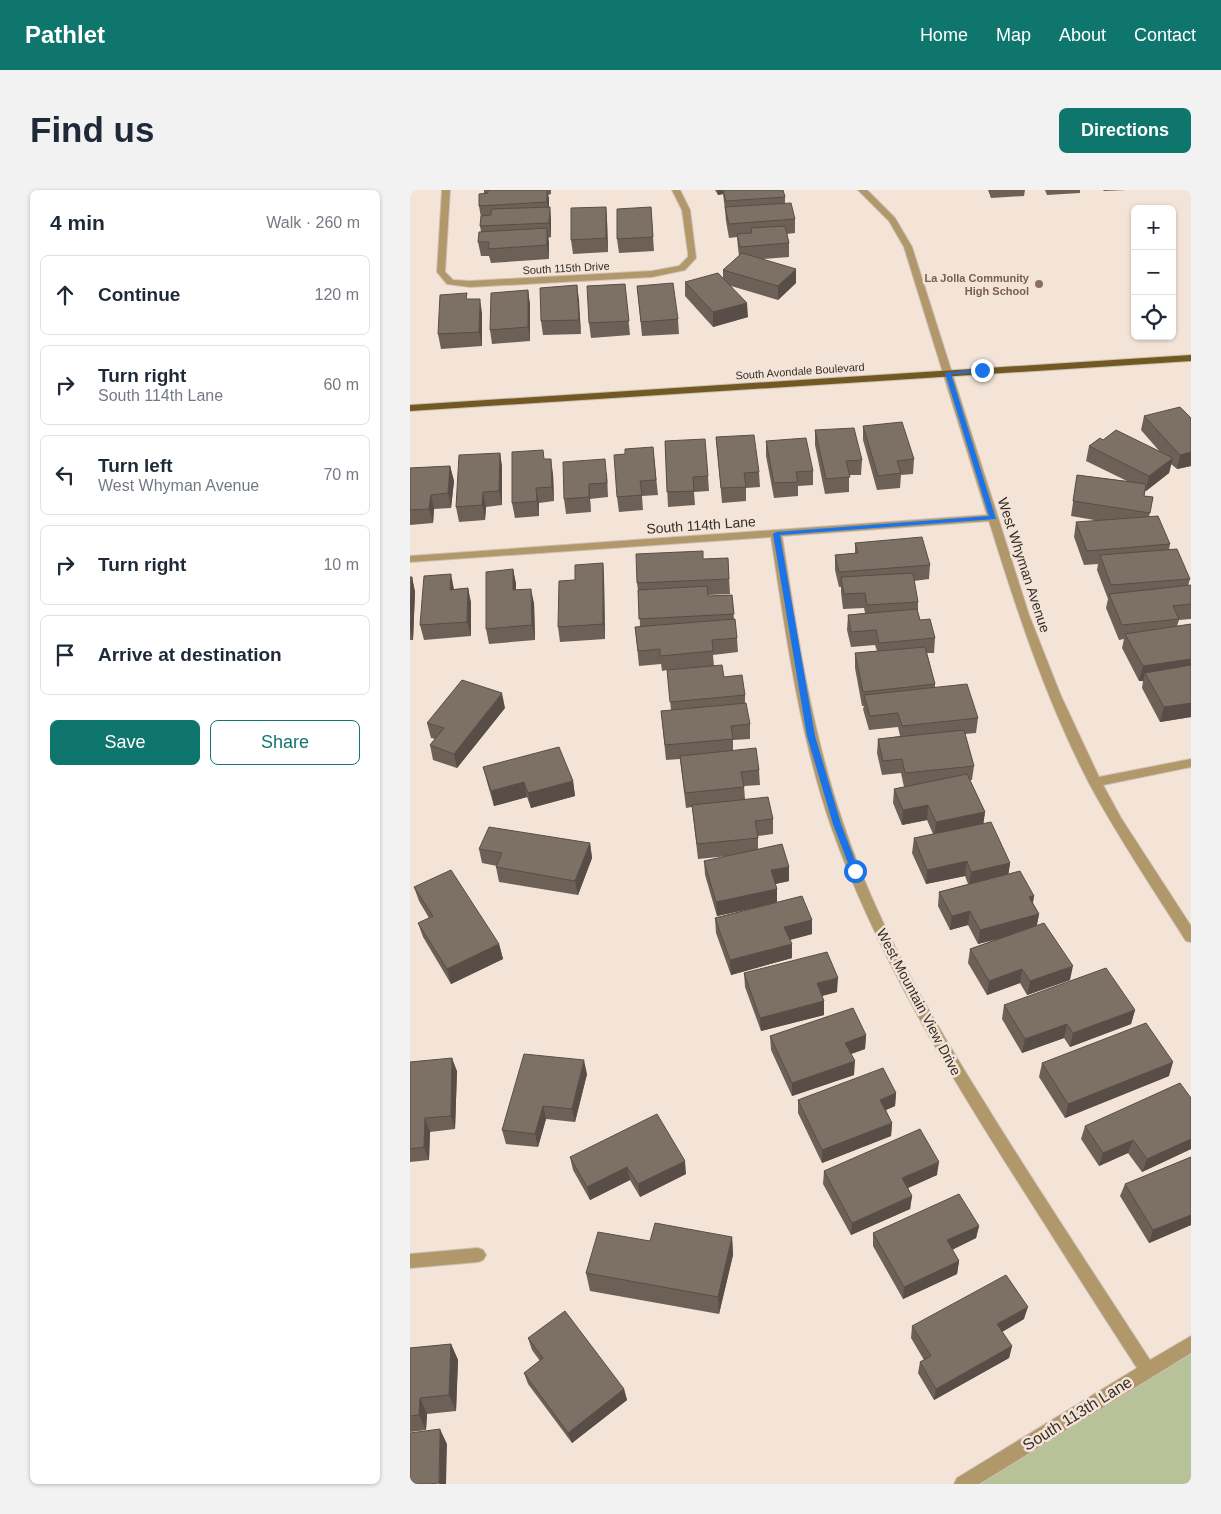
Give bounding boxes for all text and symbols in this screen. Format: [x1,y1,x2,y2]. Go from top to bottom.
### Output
text: Pathlet [25,21,105,48]
text: Home [920,25,968,45]
text: Map [996,25,1031,45]
text: About [1059,25,1106,45]
text: Contact [1134,25,1196,45]
button: Directions [1059,108,1191,153]
text: Find us [30,110,154,149]
map controls [1131,205,1176,340]
button: + [1131,205,1176,250]
text: 4 min [50,211,105,234]
text: Walk · 260 m [266,214,360,231]
button: − [1131,250,1176,295]
street label: South 115th Drive [522,260,610,276]
place label: La Jolla Community High School [924,272,1030,297]
marker: La Jolla Community High School [1033,278,1045,290]
icon: ahead [51,281,79,309]
text: Continue [98,284,180,305]
text: 120 m [315,286,359,303]
button: locate [1131,295,1176,340]
route end [971,359,994,382]
street label: South Avondale Boulevard [735,360,865,382]
text: Turn right [98,365,186,386]
icon: right [51,371,79,399]
text: 60 m [323,376,359,393]
text: South 114th Lane [98,387,223,404]
text: Turn left [98,455,173,476]
icon: left [51,461,79,489]
text: 70 m [323,466,359,483]
text: West Whyman Avenue [98,477,259,494]
street label: West Whyman Avenue [995,495,1053,635]
street label: South 114th Lane [646,513,756,537]
icon: right [51,551,79,579]
text: Turn right [98,554,186,575]
text: 10 m [323,556,359,573]
icon: arrive [51,641,79,669]
text: Arrive at destination [98,644,282,665]
button: Save [50,720,200,765]
button: Share [210,720,360,765]
route start [844,860,867,883]
street label: West Mountain View Drive [874,926,965,1078]
street label: South 113th Lane [1020,1373,1135,1454]

